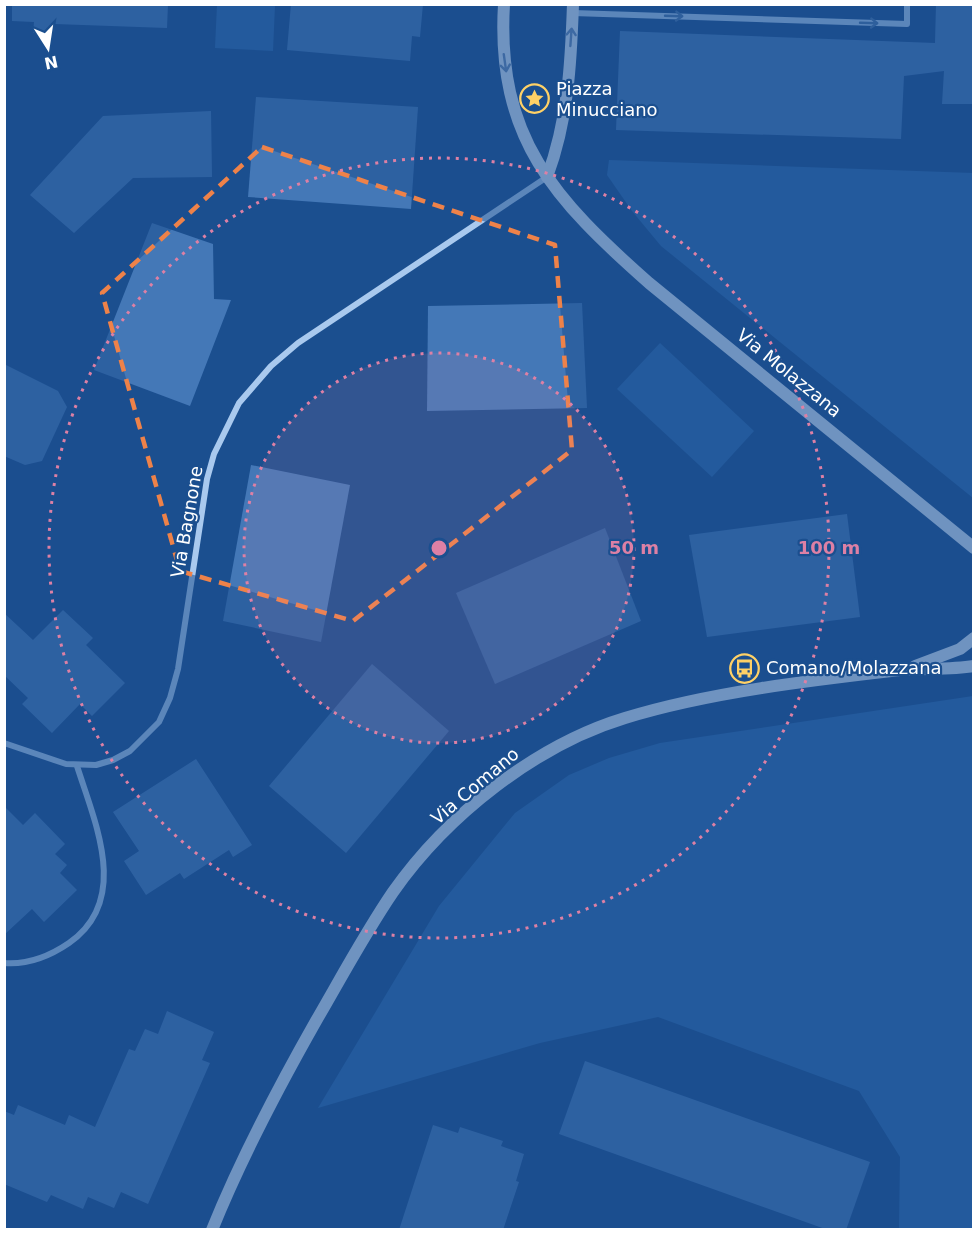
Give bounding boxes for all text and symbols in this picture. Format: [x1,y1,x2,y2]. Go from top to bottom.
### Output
one-way arrow [664,11,684,22]
one-way arrow [859,17,879,28]
north arrow [18,18,78,78]
one-way arrow [566,27,577,47]
text: N [42,51,60,73]
one-way arrow [499,52,510,72]
place label: Piazza Minucciano [556,78,658,120]
place icon: Piazza Minucciano [519,83,551,115]
street label: Via Molazzana [733,324,846,421]
street label: Via Bagnone [166,464,207,580]
text: 50 m [609,537,659,558]
text: 100 m [798,537,860,558]
centre of rings [429,538,449,558]
bus stop icon: Comano/Molazzana [729,652,761,684]
place label: Comano/Molazzana [766,657,942,678]
street label: Via Comano [426,743,523,828]

